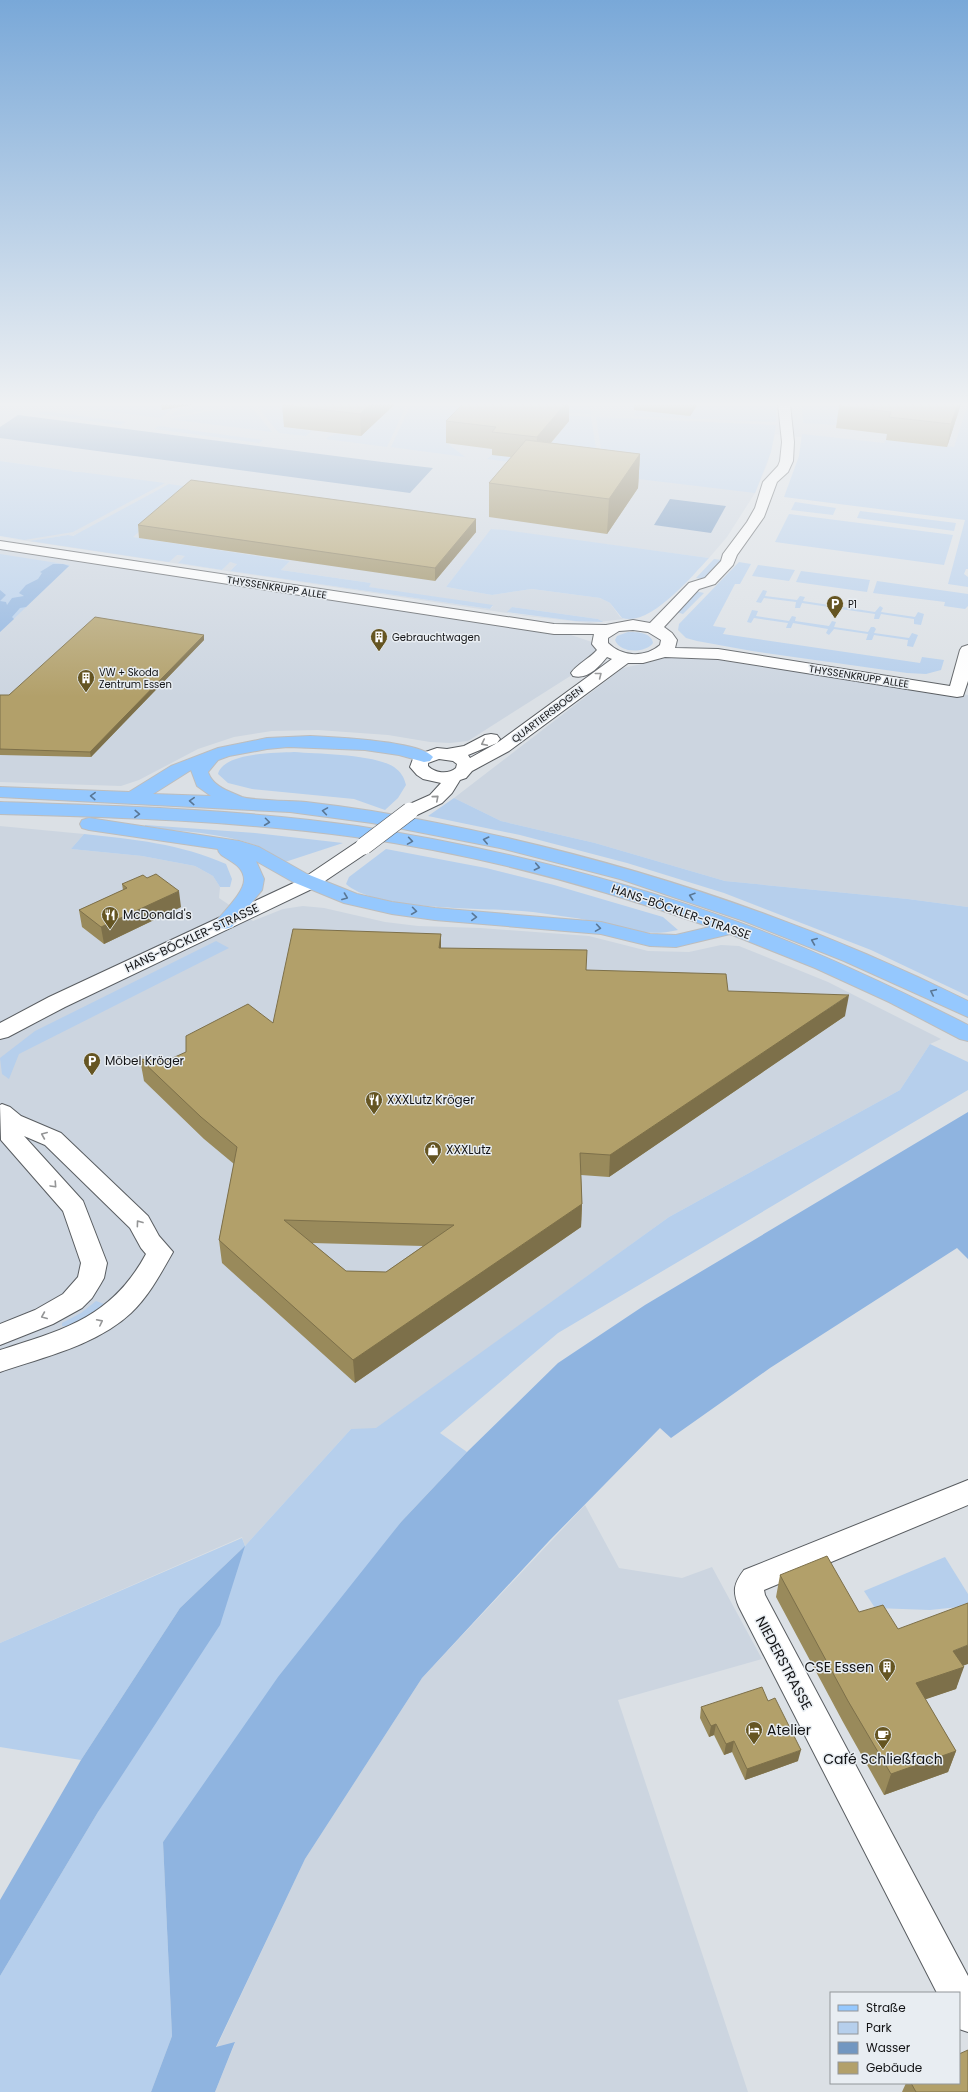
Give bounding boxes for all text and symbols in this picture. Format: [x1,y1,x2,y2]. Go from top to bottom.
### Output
street label: THYSSENKRUPP ALLEE [226,572,328,603]
parking icon: P1 [825,594,845,619]
place label: P1 [848,597,857,612]
building icon: Gebrauchtwagen [369,627,389,652]
place label: Gebrauchtwagen [392,630,480,645]
street label: THYSSENKRUPP ALLEE [808,661,910,692]
place label: VW + Skoda Zentrum Essen [99,665,172,692]
building icon: VW + Skoda Zentrum Essen [76,668,96,693]
one-way arrow [594,673,601,680]
street label: QUARTIERSBOGEN [508,682,586,746]
one-way arrow [481,738,488,746]
one-way arrow [90,792,96,800]
one-way arrow [189,796,195,805]
one-way arrow [431,796,439,803]
one-way arrow [321,807,328,816]
one-way arrow [134,809,140,818]
one-way arrow [264,817,270,826]
one-way arrow [407,836,413,845]
one-way arrow [483,836,489,844]
one-way arrow [534,862,540,870]
street label: HANS-BÖCKLER-STRASSE [609,880,753,943]
one-way arrow [342,892,349,900]
one-way arrow [689,892,696,901]
street label: HANS-BÖCKLER-STRASSE [122,899,262,976]
restaurant icon: McDonald's [100,905,120,930]
place label: McDonald's [123,906,192,923]
one-way arrow [410,906,417,915]
one-way arrow [471,912,477,921]
one-way arrow [595,923,601,932]
one-way arrow [810,938,818,946]
one-way arrow [930,989,938,997]
parking icon: Möbel Kröger [82,1051,102,1076]
place label: Möbel Kröger [105,1052,185,1069]
restaurant icon: XXXLutz Kröger [364,1090,384,1115]
place label: XXXLutz Kröger [387,1091,475,1108]
one-way arrow [41,1132,48,1140]
shop icon: XXXLutz [423,1140,443,1165]
place label: XXXLutz [446,1141,491,1158]
one-way arrow [49,1181,56,1188]
one-way arrow [137,1221,144,1228]
one-way arrow [40,1311,48,1319]
one-way arrow [95,1319,103,1327]
street label: NIEDERSTRASSE [751,1613,817,1713]
place label: CSE Essen [805,1657,874,1677]
building icon: CSE Essen [877,1657,897,1682]
hotel icon: Atelier [744,1720,764,1745]
place label: Atelier [767,1720,811,1740]
cafe icon: Café Schließfach [873,1725,893,1750]
place label: Café Schließfach [823,1749,943,1769]
legend [830,1992,960,2084]
text: Straße [866,1999,906,2016]
text: Park [866,2019,893,2036]
text: Wasser [866,2039,911,2056]
text: Gebäude [866,2059,922,2076]

